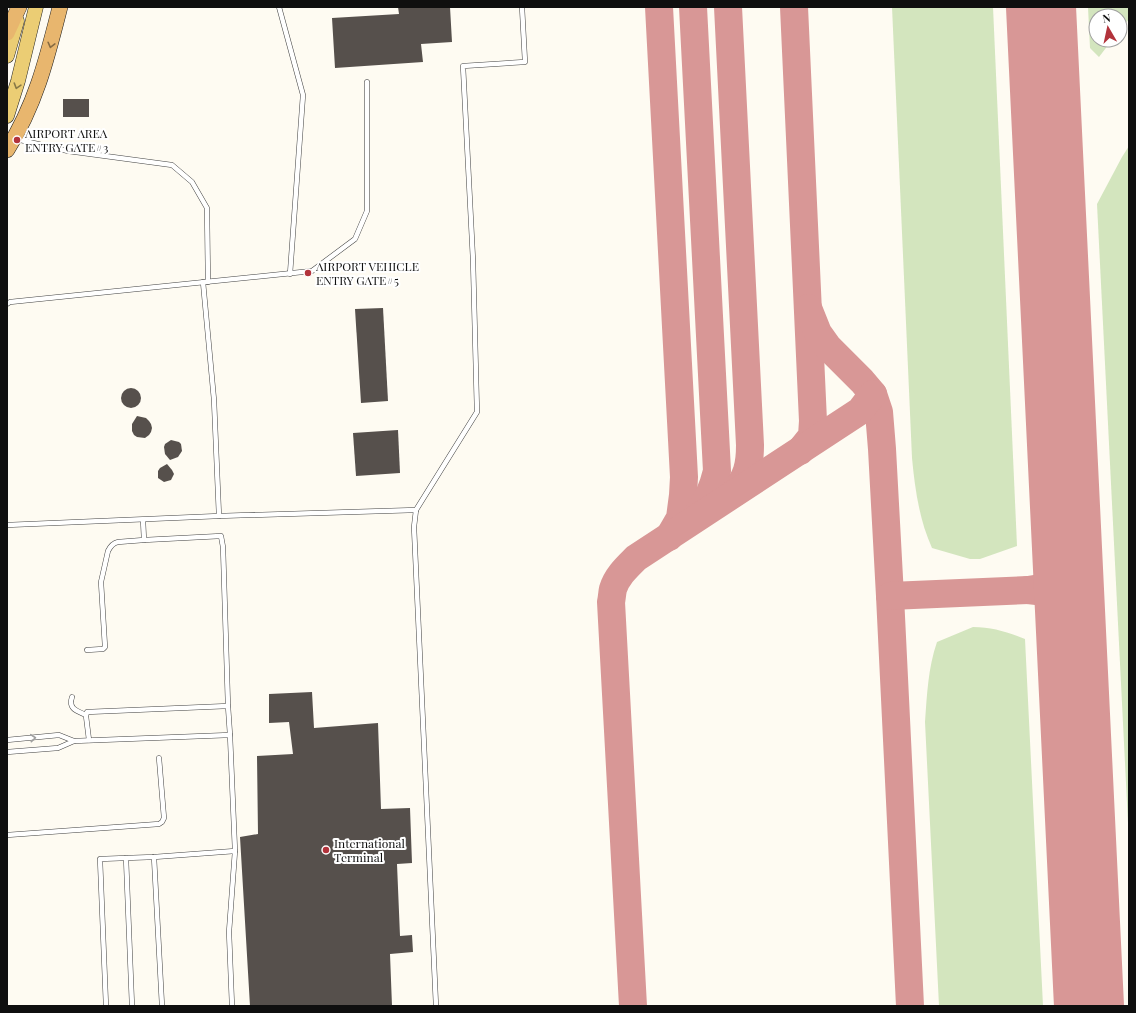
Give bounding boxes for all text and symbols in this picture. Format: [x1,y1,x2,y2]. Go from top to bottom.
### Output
north arrow [1088,8,1128,48]
text: N [1101,10,1112,26]
one-way arrow [47,42,55,48]
one-way arrow [13,82,22,89]
place label: AIRPORT AREA ENTRY GATE#3 [24,125,108,155]
marker: AIRPORT AREA ENTRY GATE#3 [12,135,22,145]
place label: AIRPORT VEHICLE ENTRY GATE#5 [315,258,419,288]
marker: AIRPORT VEHICLE ENTRY GATE#5 [303,268,313,278]
one-way arrow [30,733,36,742]
place label: International Terminal [334,835,406,865]
marker: International Terminal [321,845,331,855]

